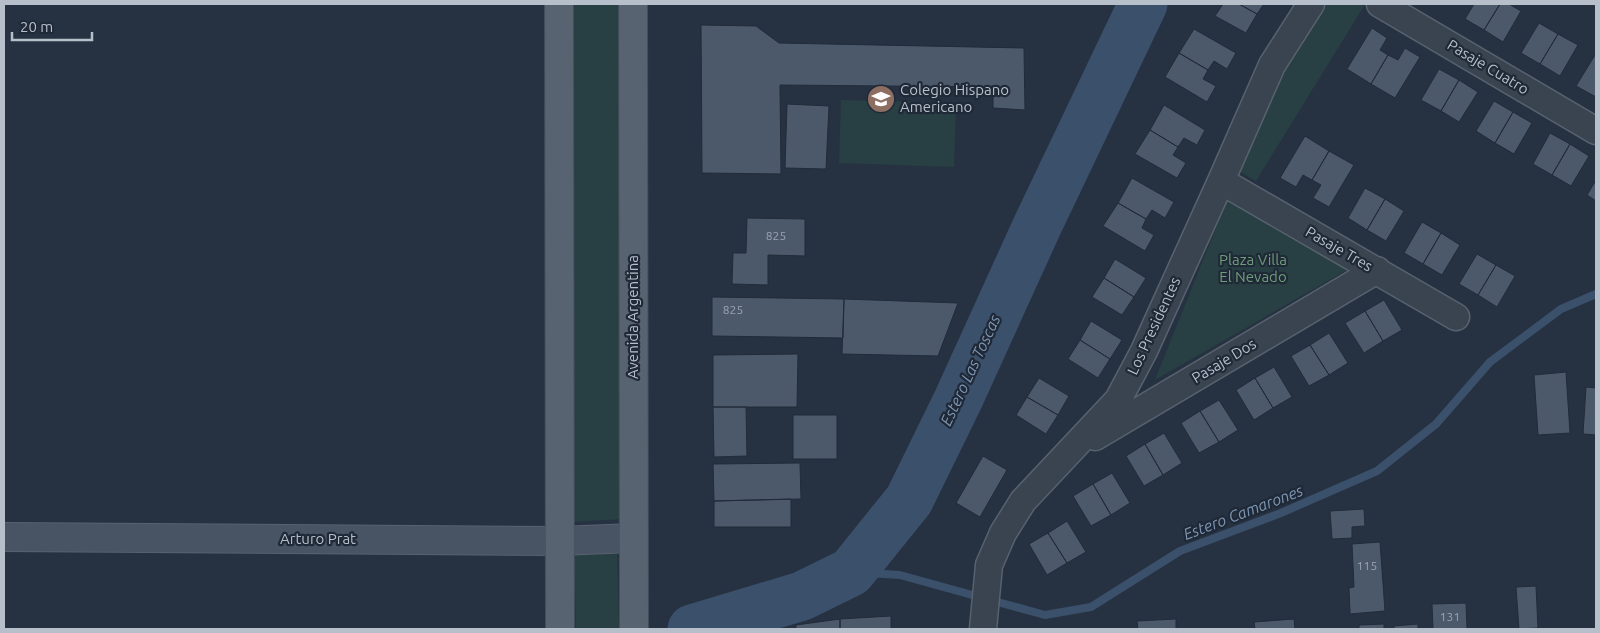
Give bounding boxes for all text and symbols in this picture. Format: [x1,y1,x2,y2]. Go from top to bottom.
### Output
scale bar [12,10,92,42]
text: 20 m [20,18,53,35]
street label: Pasaje Cuatro [1445,36,1532,98]
place label: Colegio Hispano Americano [900,81,1009,115]
school or university icon: Colegio Hispano Americano [866,84,896,114]
street label: Pasaje Tres [1303,223,1376,275]
house number: 825 [766,229,786,242]
park label: Plaza Villa El Nevado [1219,251,1287,285]
street label: Avenida Argentina [624,255,641,379]
street label: Los Presidentes [1124,274,1184,377]
house number: 825 [723,303,743,316]
water label: Estero Las Toscas [936,311,1004,428]
street label: Pasaje Dos [1188,335,1259,386]
water label: Estero Camarones [1181,481,1306,543]
street label: Arturo Prat [280,530,356,547]
house number: 115 [1357,559,1377,572]
house number: 131 [1440,610,1460,623]

